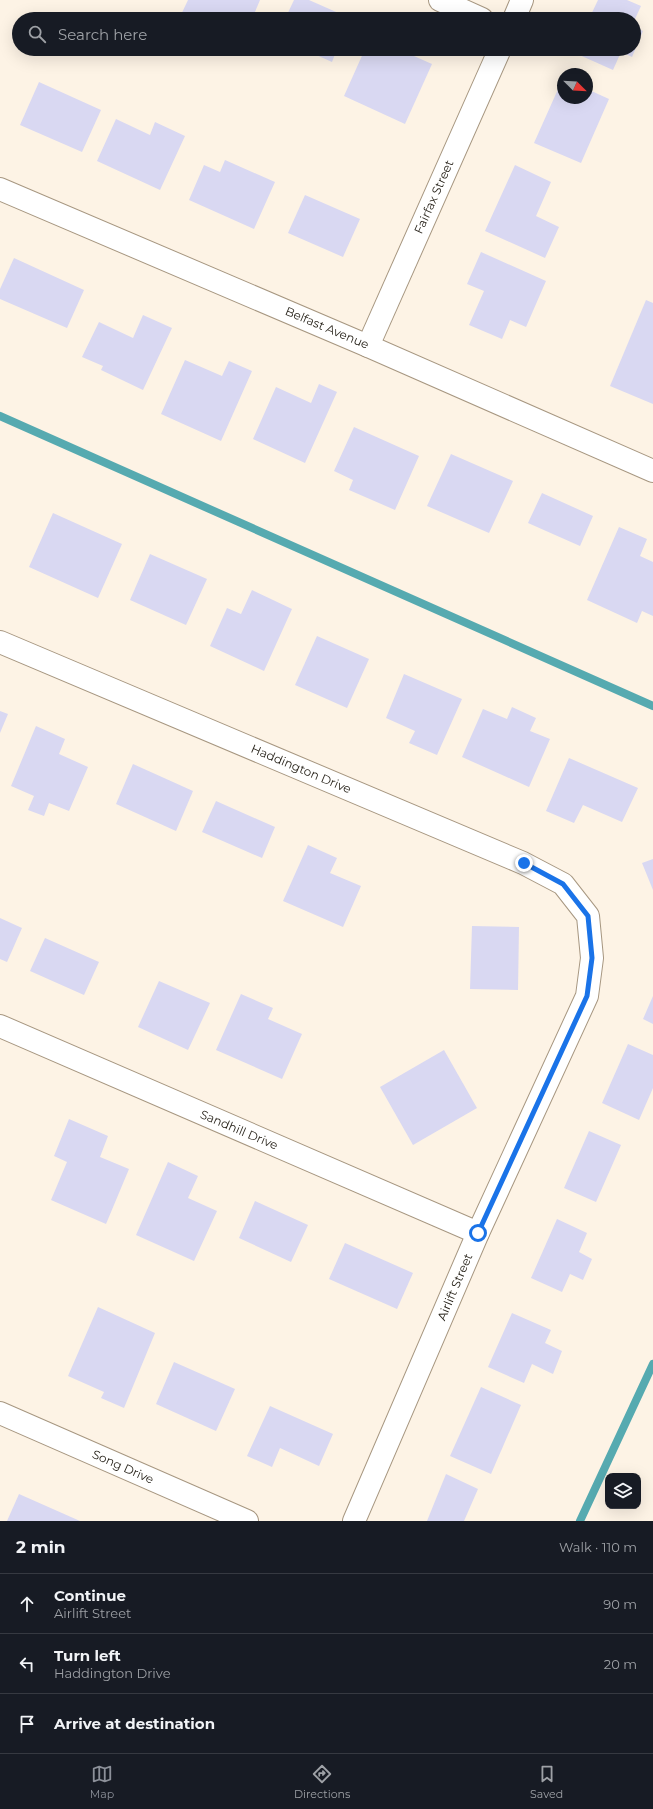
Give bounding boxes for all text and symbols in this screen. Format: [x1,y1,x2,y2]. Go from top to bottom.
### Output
search box [12,12,641,56]
icon: search [26,23,48,45]
text: Search here [58,25,147,44]
north arrow [557,68,593,104]
street label: Fairfax Street [411,157,457,236]
street label: Belfast Avenue [283,303,371,352]
street label: Haddington Drive [249,741,354,796]
route end [515,854,533,872]
street label: Sandhill Drive [198,1106,280,1153]
route start [469,1224,487,1242]
street label: Airlift Street [434,1251,475,1323]
street label: Song Drive [90,1446,156,1487]
map controls [605,1473,641,1509]
button: layers [605,1473,641,1509]
text: 2 min [16,1537,66,1557]
text: Walk · 110 m [559,1539,637,1555]
text: Continue [54,1586,126,1605]
icon: ahead [16,1593,38,1615]
text: 90 m [603,1596,637,1612]
text: Airlift Street [54,1605,131,1621]
text: Turn left [54,1646,121,1665]
icon: left [16,1653,38,1675]
text: 20 m [604,1656,637,1672]
text: Haddington Drive [54,1665,171,1681]
icon: arrive [16,1713,38,1735]
text: Arrive at destination [54,1714,215,1733]
tab: Map [90,1763,114,1801]
tab: Directions [294,1763,350,1801]
tab: Saved [530,1763,563,1801]

